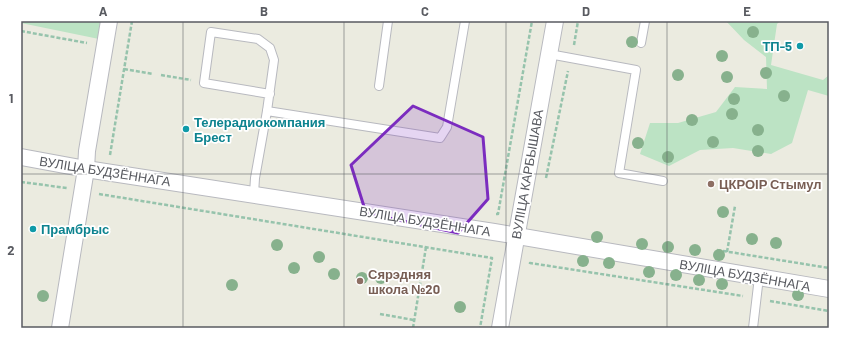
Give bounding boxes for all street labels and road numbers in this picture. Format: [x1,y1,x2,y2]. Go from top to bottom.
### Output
street label: ВУЛІЦА КАРБЫШАВА [508,108,546,240]
street label: ВУЛІЦА БУДЗЁННАГА [38,153,172,189]
street label: ВУЛІЦА БУДЗЁННАГА [358,203,492,239]
street label: ВУЛІЦА БУДЗЁННАГА [678,256,812,294]

